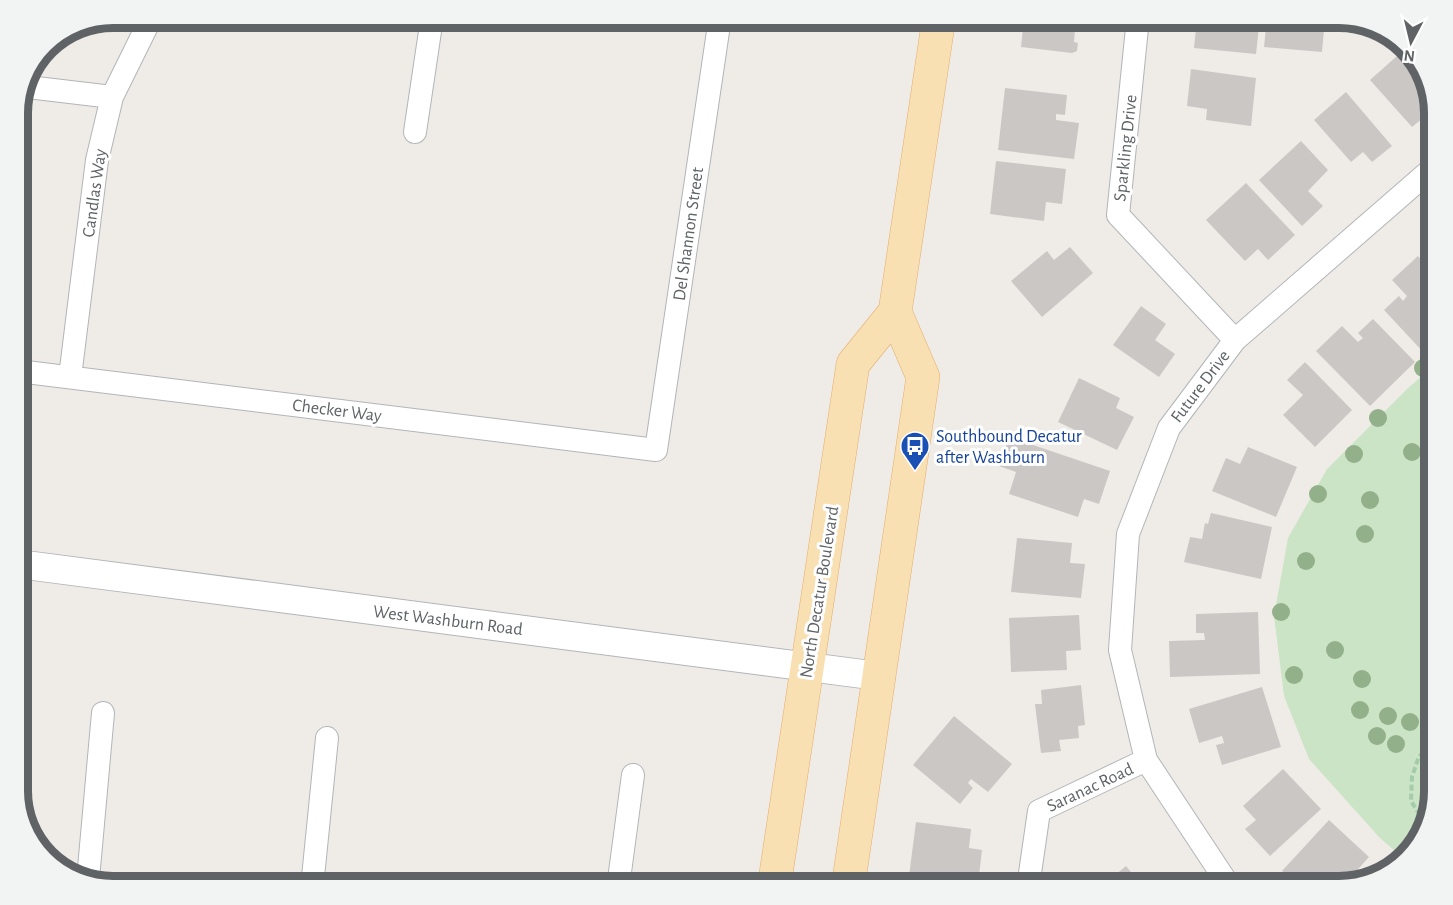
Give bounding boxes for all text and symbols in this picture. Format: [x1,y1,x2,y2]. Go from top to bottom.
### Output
north arrow [1381,12,1441,72]
text: N [1403,47,1416,65]
street label: Sparkling Drive [1111,94,1141,202]
street label: Candlas Way [80,147,110,239]
street label: Del Shannon Street [671,166,707,302]
street label: Future Drive [1168,347,1234,426]
street label: Checker Way [291,397,383,425]
place label: Southbound Decatur after Washburn [936,428,1082,467]
bus stop icon: Southbound Decatur after Washburn [899,430,931,472]
street label: North Decatur Boulevard [798,505,842,679]
street label: West Washburn Road [372,603,524,639]
street label: Saranac Road [1044,760,1137,816]

